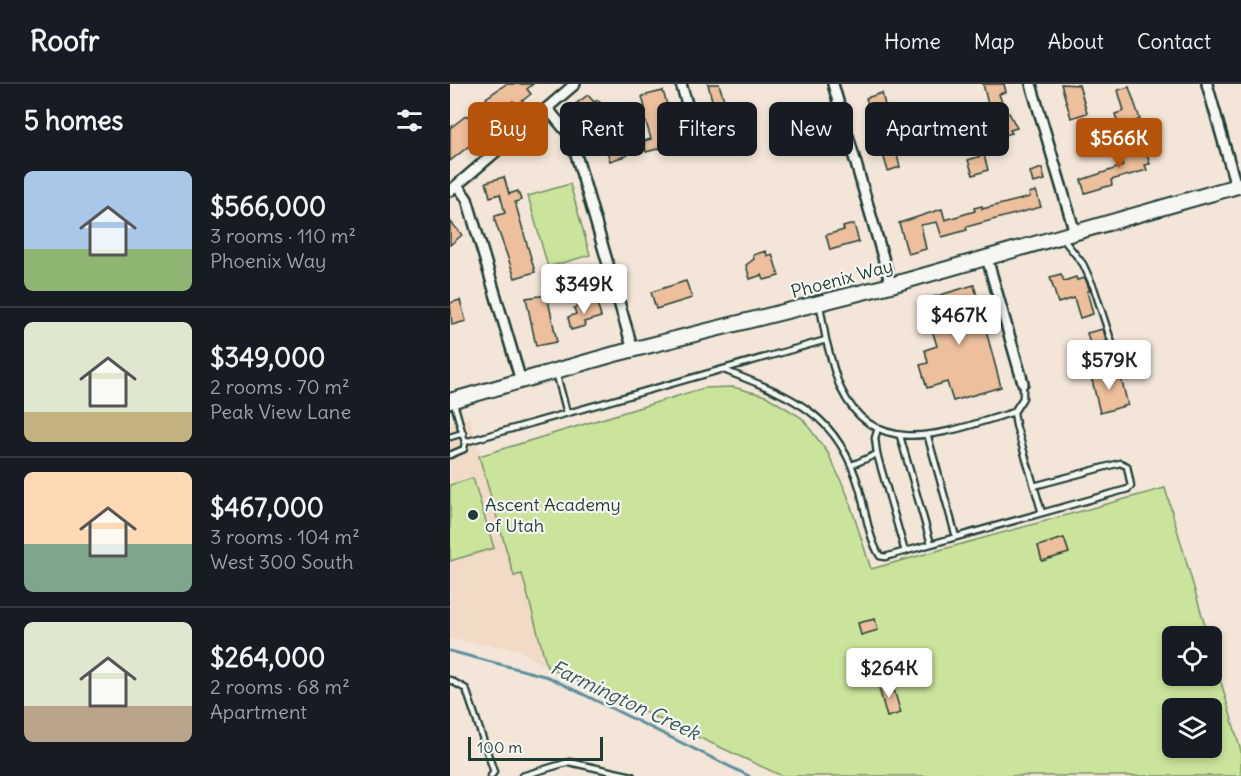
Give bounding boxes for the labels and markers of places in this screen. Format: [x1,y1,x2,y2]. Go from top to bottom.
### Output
pin: $566K [1077,118,1161,169]
pin: $349K [542,264,626,315]
pin: $467K [917,295,1001,346]
pin: $579K [1067,340,1151,391]
place label: Ascent Academy of Utah [485,493,621,537]
marker: Ascent Academy of Utah [466,508,480,522]
pin: $264K [847,648,931,699]

